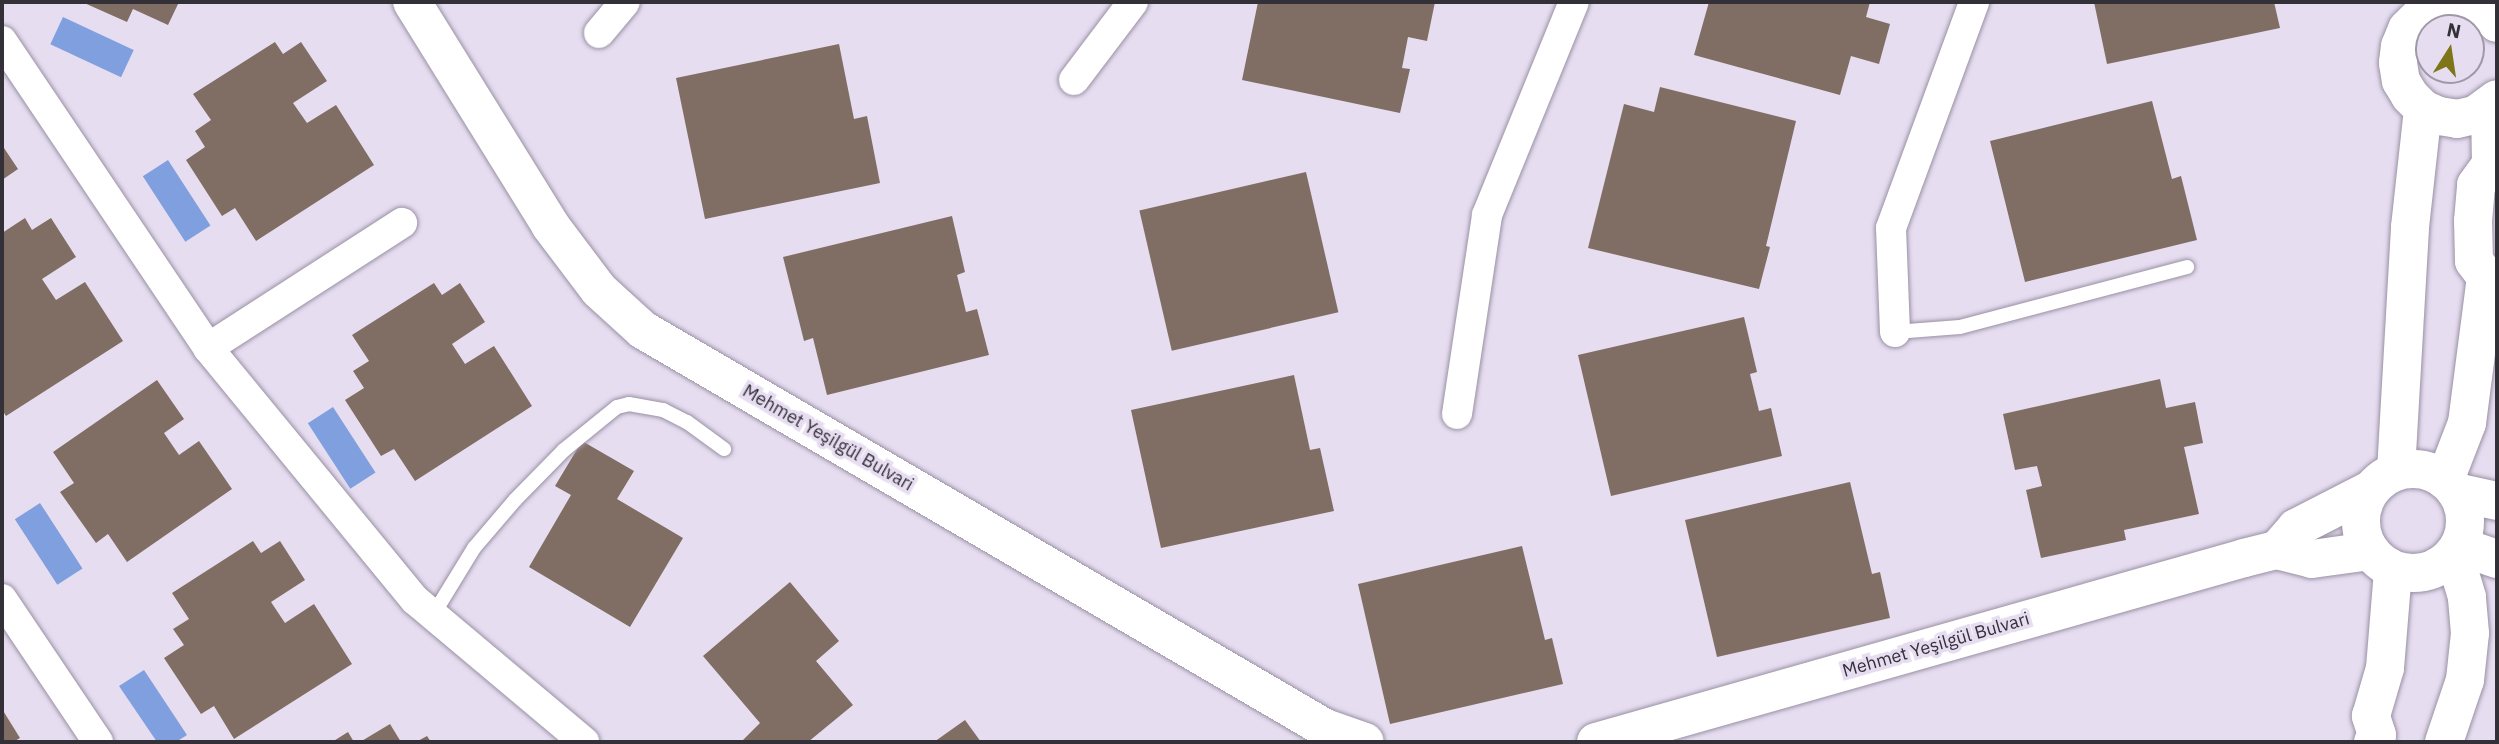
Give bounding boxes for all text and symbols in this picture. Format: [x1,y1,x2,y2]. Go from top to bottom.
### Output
north arrow [2415,14,2485,84]
text: N [2445,17,2463,44]
street label: Mehmet Yeşilgül Bulvari [739,380,917,496]
street label: Mehmet Yeşilgül Bulvari [1840,608,2032,682]

